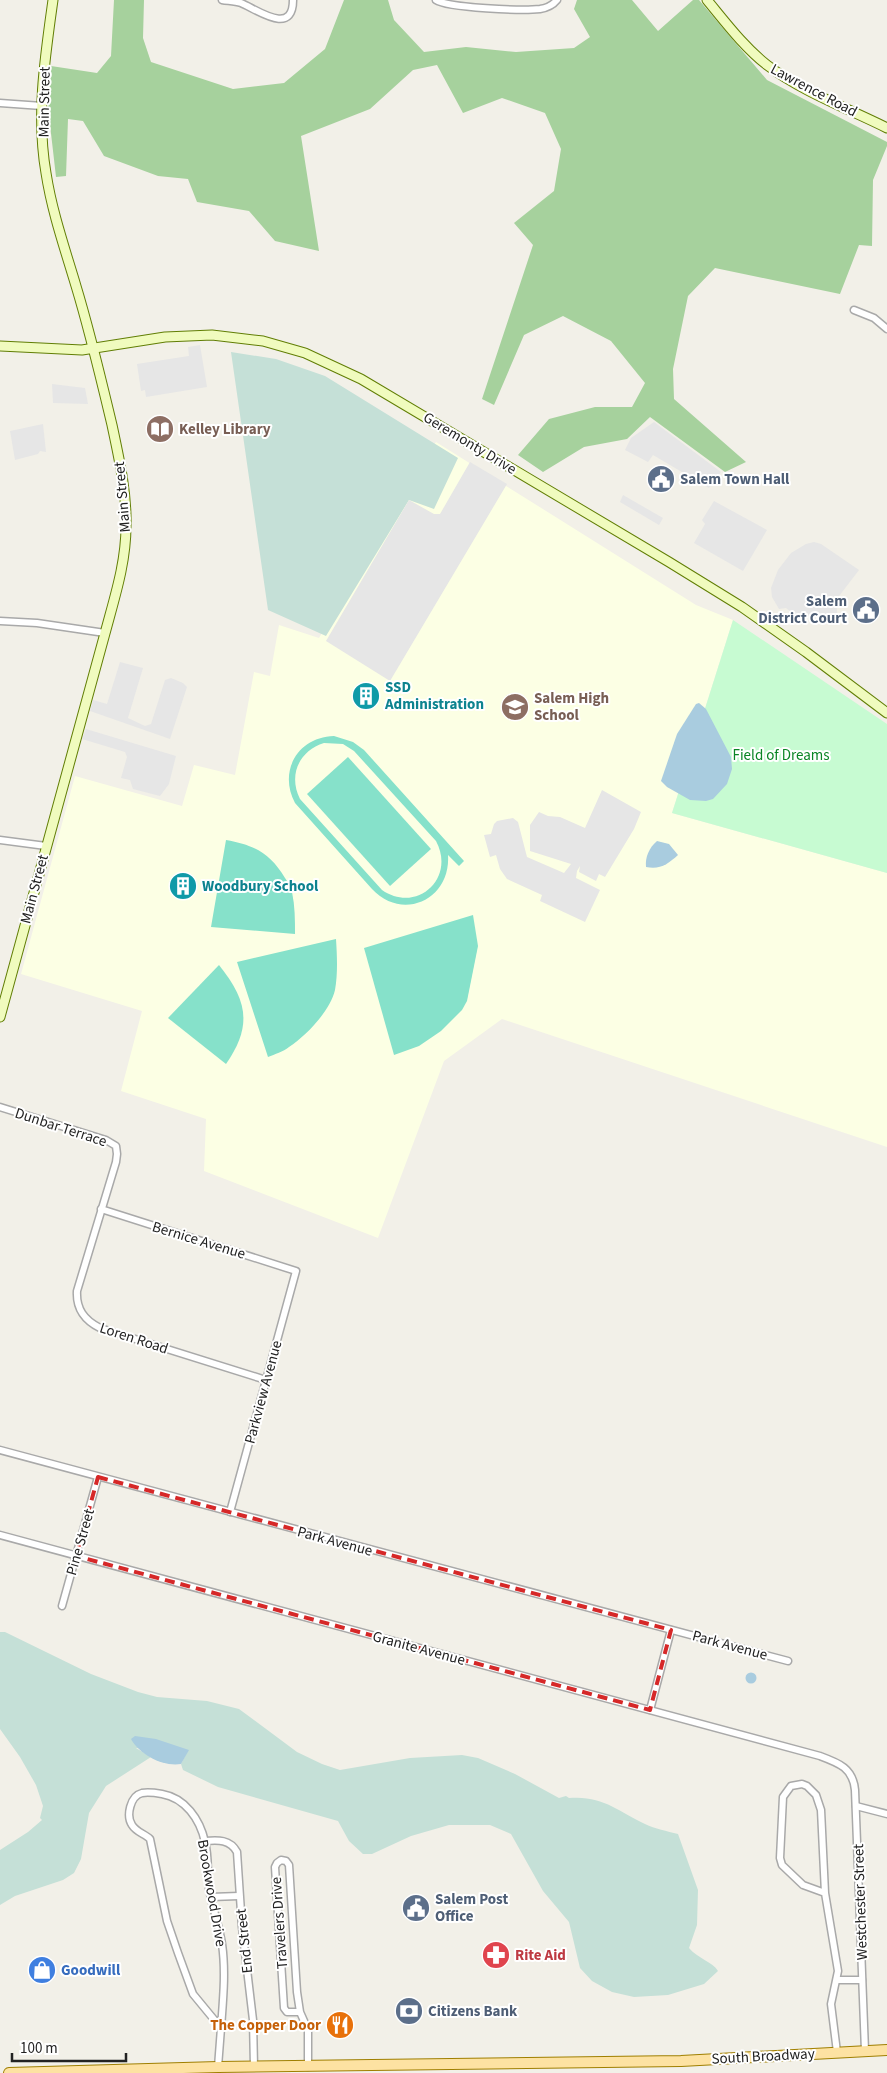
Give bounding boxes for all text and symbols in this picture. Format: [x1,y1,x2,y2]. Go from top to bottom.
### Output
street label: Lawrence Road [767,59,861,122]
street label: Main Street [33,66,56,138]
street label: Geremonty Drive [419,407,520,480]
library icon: Kelley Library [145,414,175,444]
place label: Kelley Library [179,419,271,440]
street label: Main Street [109,461,136,533]
public building icon: Salem Town Hall [646,464,676,494]
place label: Salem Town Hall [680,469,790,490]
place label: Salem District Court [758,591,847,629]
public building icon: Salem District Court [851,595,881,625]
place label: SSD Administration [384,677,484,715]
building icon: SSD Administration [351,681,381,711]
place label: Salem High School [534,688,609,726]
school or university icon: Salem High School [500,692,530,722]
park label: Field of Dreams [733,745,829,766]
street label: Main Street [15,852,54,926]
building icon: Woodbury School [168,871,198,901]
place label: Woodbury School [202,876,319,897]
street label: Dunbar Terrace [12,1103,110,1152]
street label: Bernice Avenue [150,1216,248,1265]
street label: Loren Road [97,1317,171,1359]
street label: Parkview Avenue [240,1338,287,1446]
street label: Pine Street [61,1506,100,1578]
street label: Park Avenue [295,1521,375,1562]
street label: Park Avenue [690,1625,770,1666]
street label: Granite Avenue [370,1626,468,1671]
street label: Brookwood Drive [192,1838,231,1948]
street label: Westchester Street [848,1843,873,1961]
street label: Travelers Drive [266,1876,293,1970]
place label: Salem Post Office [435,1889,508,1927]
public building icon: Salem Post Office [401,1893,431,1923]
street label: End Street [231,1908,258,1974]
pharmacy icon: Rite Aid [481,1940,511,1970]
place label: Rite Aid [515,1945,566,1966]
shop icon: Goodwill [27,1955,57,1985]
place label: Goodwill [61,1960,121,1981]
bank icon: Citizens Bank [394,1996,424,2026]
place label: Citizens Bank [428,2001,518,2022]
restaurant icon: The Copper Door [325,2010,355,2040]
place label: The Copper Door [210,2015,321,2036]
scale bar [12,2030,126,2062]
text: 100 m [20,2038,58,2059]
street label: South Broadway [711,2043,815,2070]

